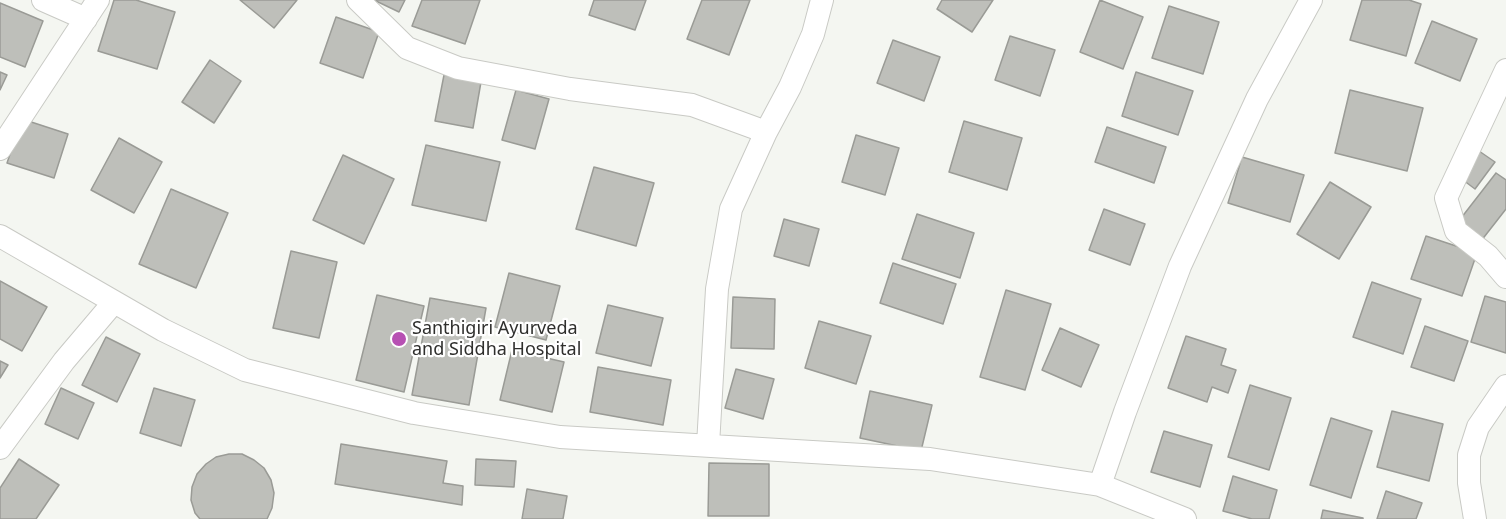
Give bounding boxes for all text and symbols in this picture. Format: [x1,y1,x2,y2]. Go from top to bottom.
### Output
place label: Santhigiri Ayurveda and Siddha Hospital [412,318,581,360]
marker: Santhigiri Ayurveda and Siddha Hospital [390,330,408,348]

